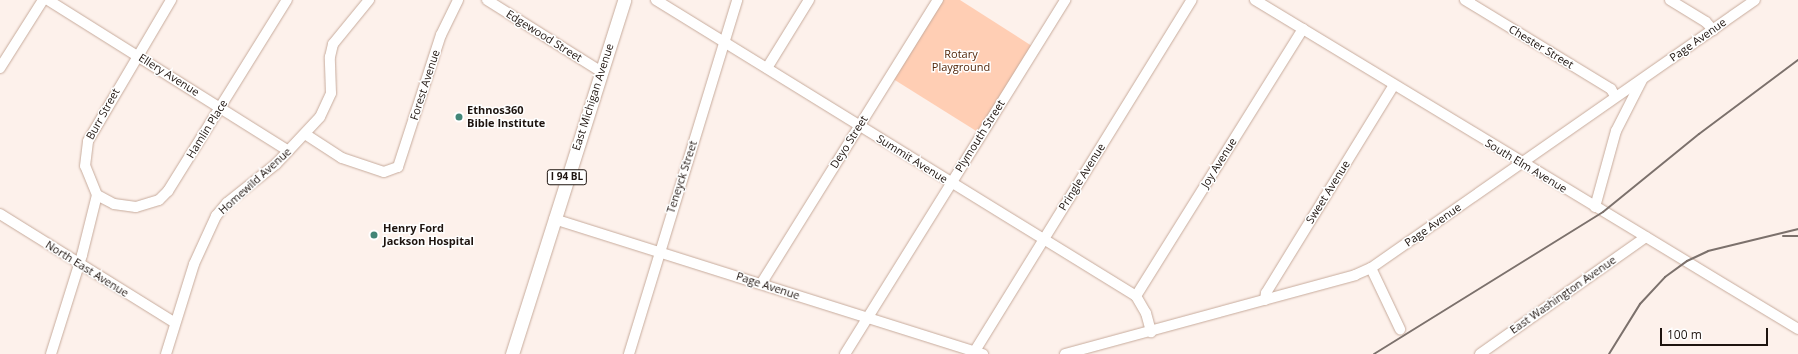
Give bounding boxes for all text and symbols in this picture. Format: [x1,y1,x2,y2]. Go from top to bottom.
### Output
street label: Edgewood Street [504,7,584,65]
street label: Page Avenue [1667,16,1729,64]
street label: Chester Street [1506,22,1576,72]
street label: East Michigan Avenue [569,42,617,152]
street label: Forest Avenue [407,48,443,122]
park label: Rotary Playground [932,48,990,74]
street label: Ellery Avenue [136,51,202,99]
street label: Burr Street [84,86,122,142]
street label: Hamlin Place [184,97,230,161]
street label: Plymouth Street [952,97,1008,175]
place label: Ethnos360 Bible Institute [467,104,545,130]
marker: Ethnos360 Bible Institute [454,112,464,122]
street label: Deyo Street [828,113,870,171]
street label: Summit Avenue [874,132,950,186]
street label: Joy Avenue [1199,136,1239,190]
street label: South Elm Avenue [1483,136,1569,196]
street label: Teneyck Street [664,139,700,215]
street label: Pringle Avenue [1056,141,1108,213]
street label: Homewild Avenue [216,145,294,217]
street label: Sweet Avenue [1303,158,1353,226]
road number: I 94 BL [546,169,588,185]
street label: Page Avenue [1402,201,1464,249]
place label: Henry Ford Jackson Hospital [383,222,474,248]
marker: Henry Ford Jackson Hospital [368,229,380,241]
street label: North East Avenue [43,238,131,300]
street label: East Washington Avenue [1507,253,1619,337]
street label: Page Avenue [735,270,801,302]
scale bar [1662,320,1770,346]
text: 100 m [1667,326,1702,343]

